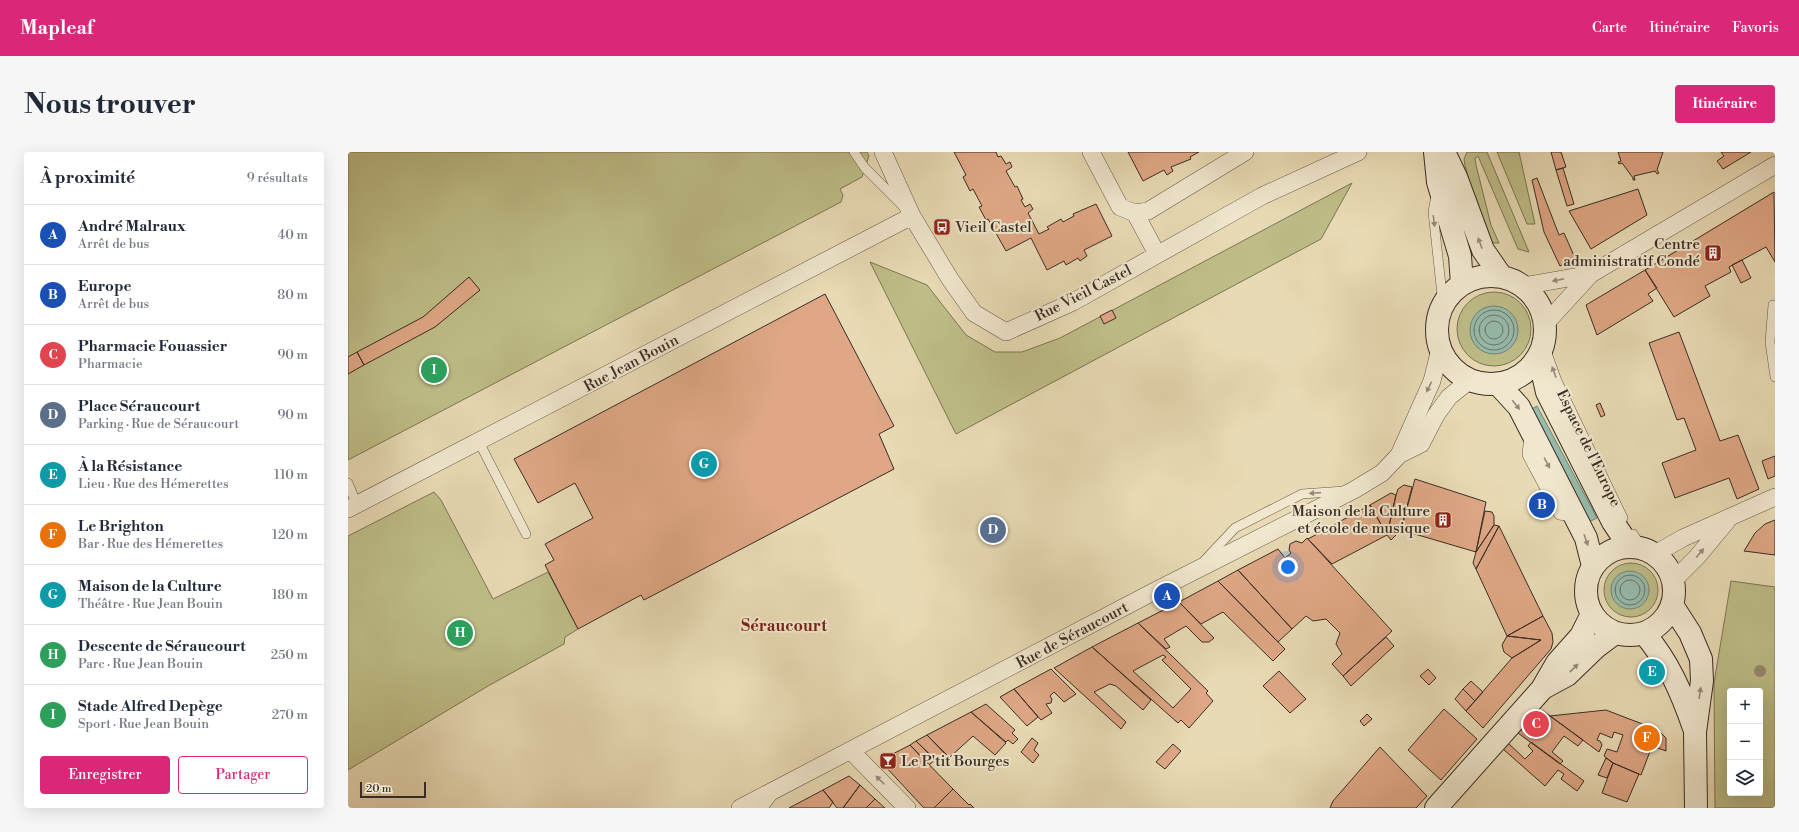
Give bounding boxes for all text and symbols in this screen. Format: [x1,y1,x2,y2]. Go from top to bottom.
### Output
text: Mapleaf [20,16,93,40]
text: Carte [1592,19,1627,37]
text: Itinéraire [1649,19,1710,37]
text: Favoris [1732,19,1779,37]
button: Itinéraire [1675,85,1775,123]
text: Nous trouver [24,87,196,122]
text: À proximité [40,167,135,189]
text: 9 résultats [247,170,308,186]
one-way arrow [1431,214,1437,227]
text: André Malraux [78,217,186,236]
bus stop icon: Vieil Castel [932,217,952,237]
place label: Vieil Castel [954,218,1032,237]
text: A [48,227,58,243]
text: 40 m [278,227,308,243]
place label: Centre administratif Condé [1563,235,1700,271]
text: Arrêt de bus [78,236,149,252]
one-way arrow [1477,237,1483,249]
building icon: Centre administratif Condé [1703,243,1723,263]
street label: Rue Vieil Castel [1032,261,1135,326]
text: Europe [78,277,132,296]
one-way arrow [1551,278,1564,284]
text: B [48,287,58,303]
text: 80 m [277,287,308,303]
text: Arrêt de bus [78,296,149,312]
street label: Rue Jean Bouin [581,330,682,396]
text: Pharmacie Fouassier [78,337,227,356]
text: C [48,347,58,363]
text: 90 m [277,347,308,363]
pin: I [421,355,447,385]
text: Pharmacie [78,356,142,372]
one-way arrow [1550,365,1556,377]
one-way arrow [1426,381,1432,392]
street label: Espace de l'Europe [1552,386,1625,510]
text: Place Séraucourt [78,397,200,416]
one-way arrow [1511,399,1520,410]
text: D [48,407,58,423]
text: 90 m [277,407,308,423]
text: Parking · Rue de Séraucourt [78,416,239,432]
pin: G [691,449,717,479]
text: À la Résistance [78,457,182,476]
one-way arrow [1544,457,1550,468]
text: E [48,467,58,483]
text: 110 m [274,467,308,483]
text: Lieu · Rue des Hémerettes [78,476,229,492]
one-way arrow [1309,489,1321,496]
pin: B [1529,490,1555,520]
place label: Maison de la Culture et école de musique [1292,502,1430,538]
building icon: Maison de la Culture et école de musique [1433,510,1453,530]
pin: D [980,515,1006,545]
text: Le Brighton [78,517,164,536]
text: F [48,527,58,543]
text: 120 m [272,527,308,543]
one-way arrow [1584,535,1590,547]
text: Bar · Rue des Hémerettes [78,536,223,552]
one-way arrow [1696,548,1705,559]
your location [1278,557,1298,577]
text: Maison de la Culture [78,577,222,596]
pin: A [1154,581,1180,611]
text: G [48,587,58,603]
text: 180 m [272,587,308,603]
text: Théâtre · Rue Jean Bouin [78,596,223,612]
street label: Rue de Séraucourt [1013,598,1132,673]
district label: Séraucourt [741,616,827,636]
pin: H [447,618,473,648]
text: Descente de Séraucourt [78,637,246,656]
text: H [48,647,58,663]
text: 250 m [271,647,308,663]
text: Parc · Rue Jean Bouin [78,656,203,672]
pin: E [1639,657,1665,687]
one-way arrow [1569,663,1579,673]
one-way arrow [1697,687,1703,699]
map controls [1727,688,1763,796]
button: + [1727,688,1763,724]
text: Stade Alfred Depège [78,697,223,716]
text: I [50,707,56,723]
text: 270 m [272,707,308,723]
pin: C [1523,709,1549,739]
text: Sport · Rue Jean Bouin [78,716,209,732]
pin: F [1634,723,1660,753]
button: − [1727,724,1763,760]
bar icon: Le P'tit Bourges [878,751,898,771]
place label: Le P'tit Bourges [901,752,1009,771]
button: Enregistrer [40,756,170,794]
button: Partager [178,756,308,794]
button: layers [1727,760,1763,796]
one-way arrow [875,775,885,785]
scale bar [360,780,426,799]
text: 20 m [366,782,391,796]

